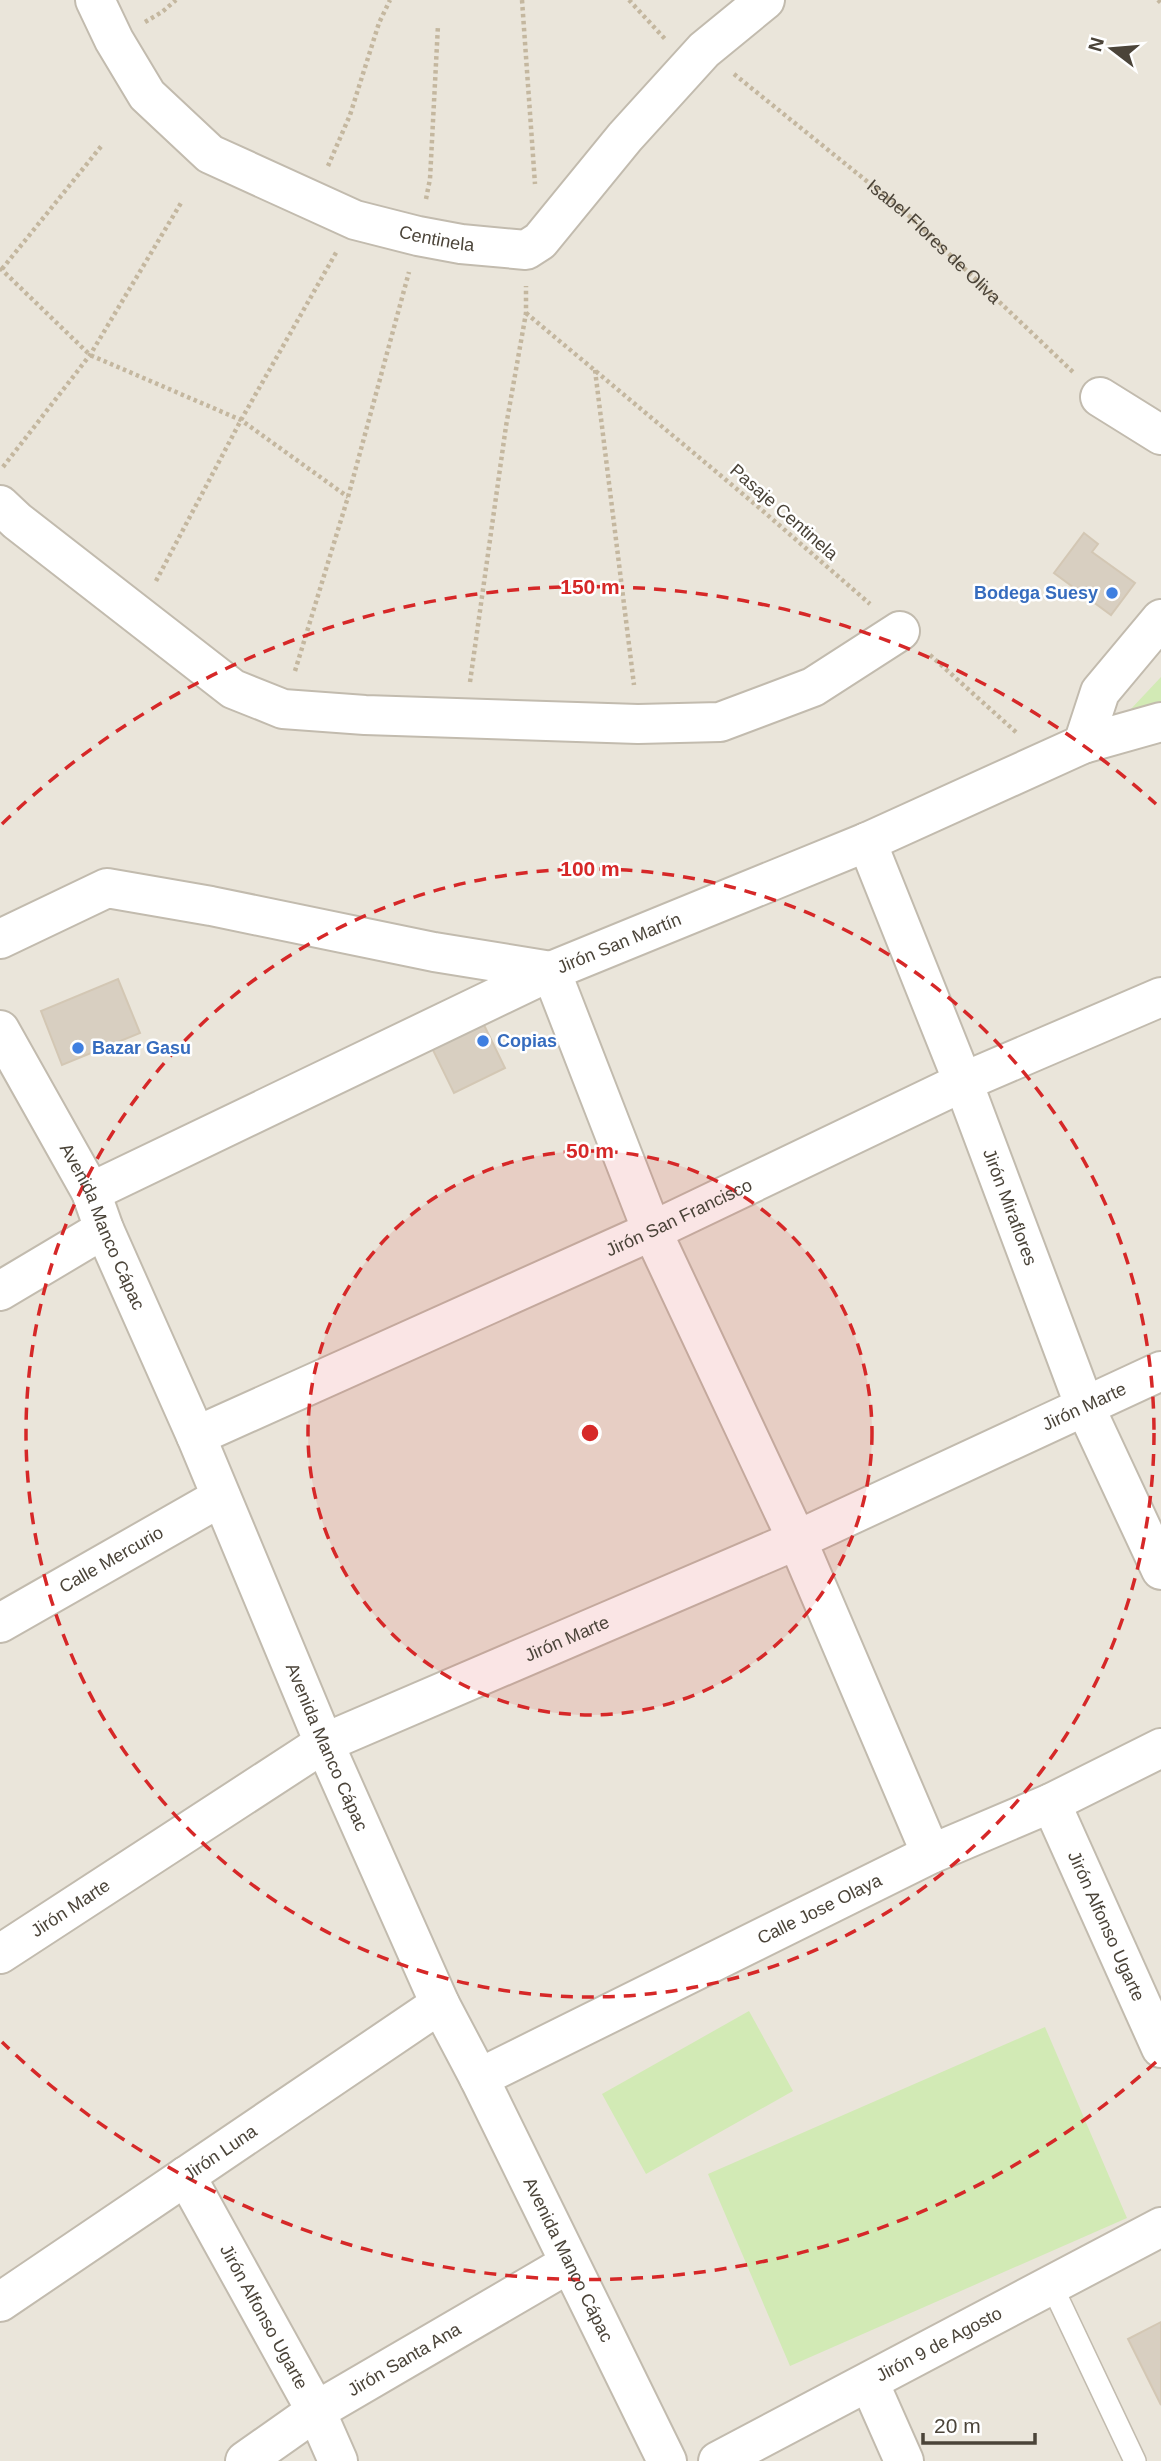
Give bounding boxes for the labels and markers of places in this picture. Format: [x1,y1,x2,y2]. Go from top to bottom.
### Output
place label: Bodega Suesy [974,583,1098,603]
marker: Bodega Suesy [1104,585,1120,601]
place label: Copias [497,1031,557,1051]
marker: Copias [475,1033,491,1049]
place label: Bazar Gasu [92,1038,191,1058]
marker: Bazar Gasu [70,1040,86,1056]
centre of rings [578,1421,602,1445]

